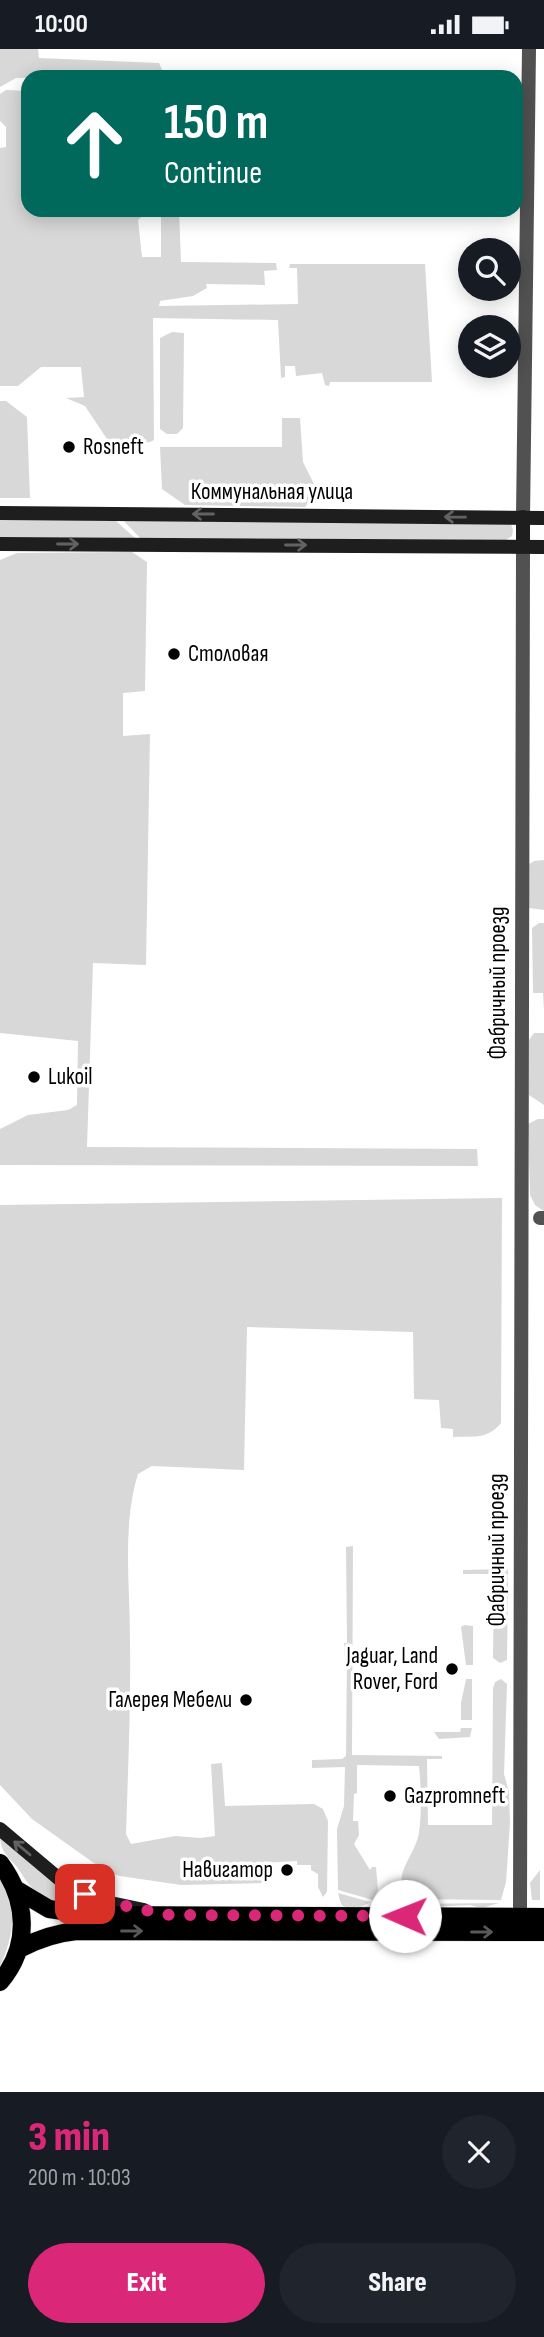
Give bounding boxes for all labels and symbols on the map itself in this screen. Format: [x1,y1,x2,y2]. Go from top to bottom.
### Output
place label: Rosneft [83,433,144,461]
marker: Rosneft [61,439,77,455]
street label: Коммунальная улица [191,478,353,506]
one-way arrow [192,507,215,521]
one-way arrow [444,510,467,523]
one-way arrow [56,537,79,551]
one-way arrow [284,538,307,552]
place label: Столовая [188,640,268,668]
marker: Столовая [166,646,182,662]
street label: Фабричный проезд [484,906,512,1060]
place label: Lukoil [48,1063,93,1091]
marker: Lukoil [26,1069,42,1085]
street label: Фабричный проезд [483,1473,511,1627]
place label: Jaguar, Land Rover, Ford [345,1642,438,1696]
marker: Jaguar, Land Rover, Ford [444,1661,460,1677]
place label: Галерея Мебели [108,1686,232,1714]
marker: Галерея Мебели [238,1692,254,1708]
place label: Gazpromneft [404,1782,505,1810]
marker: Gazpromneft [382,1788,398,1804]
one-way arrow [14,1840,32,1855]
place label: Навигатор [182,1856,273,1884]
marker: Навигатор [279,1862,295,1878]
pin [55,1864,115,1924]
position arrow [368,1879,442,1953]
one-way arrow [121,1924,144,1938]
one-way arrow [471,1925,494,1939]

